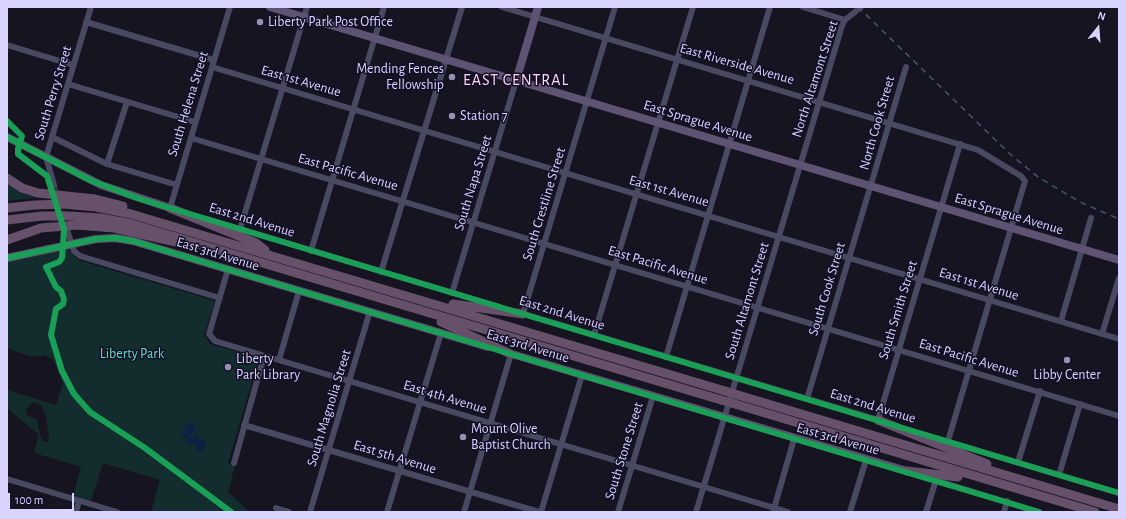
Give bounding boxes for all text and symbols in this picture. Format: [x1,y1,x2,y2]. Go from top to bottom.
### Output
north arrow [1078,8,1118,48]
text: N [1096,10,1107,22]
place label: Liberty Park Post Office [268,14,393,30]
marker: Liberty Park Post Office [255,17,265,27]
street label: North Altamont Street [788,18,842,140]
street label: East Riverside Avenue [678,40,796,88]
street label: South Perry Street [31,44,75,142]
street label: South Helena Street [164,49,212,159]
place label: Mending Fences Fellowship [356,61,444,94]
street label: East 1st Avenue [259,62,343,100]
district label: EAST CENTRAL [463,70,569,90]
marker: Mending Fences Fellowship [447,72,457,82]
street label: North Cook Street [856,74,898,172]
street label: East Sprague Avenue [642,96,754,146]
place label: Station 7 [460,108,508,124]
marker: Station 7 [447,111,457,121]
street label: South Napa Street [450,133,496,233]
street label: South Crestline Street [519,145,569,263]
street label: East Pacific Avenue [296,150,400,194]
street label: East 1st Avenue [627,172,711,210]
street label: East Sprague Avenue [953,189,1065,239]
street label: East 2nd Avenue [207,199,297,241]
street label: East 3rd Avenue [175,233,261,275]
street label: South Altamont Street [721,240,773,362]
street label: South Cook Street [805,240,849,338]
street label: East Pacific Avenue [606,242,710,288]
street label: South Smith Street [875,259,921,361]
street label: East 1st Avenue [937,264,1021,304]
street label: East 2nd Avenue [517,292,607,334]
street label: East 3rd Avenue [485,325,571,367]
street label: East Pacific Avenue [917,335,1021,381]
park label: Liberty Park [100,346,164,362]
street label: South Magnolia Street [303,348,355,468]
place label: Liberty Park Library [236,351,300,384]
marker: Libby Center [1062,355,1072,365]
marker: Liberty Park Library [223,362,233,372]
place label: Libby Center [1033,367,1101,383]
street label: East 4th Avenue [401,376,489,418]
street label: East 2nd Avenue [828,385,918,427]
street label: South Stone Street [601,400,647,502]
street label: East 3rd Avenue [795,419,881,459]
place label: Mount Olive Baptist Church [471,421,551,454]
marker: Mount Olive Baptist Church [458,432,468,442]
street label: East 5th Avenue [352,436,438,478]
scale bar [10,485,76,511]
text: 100 m [15,494,43,506]

